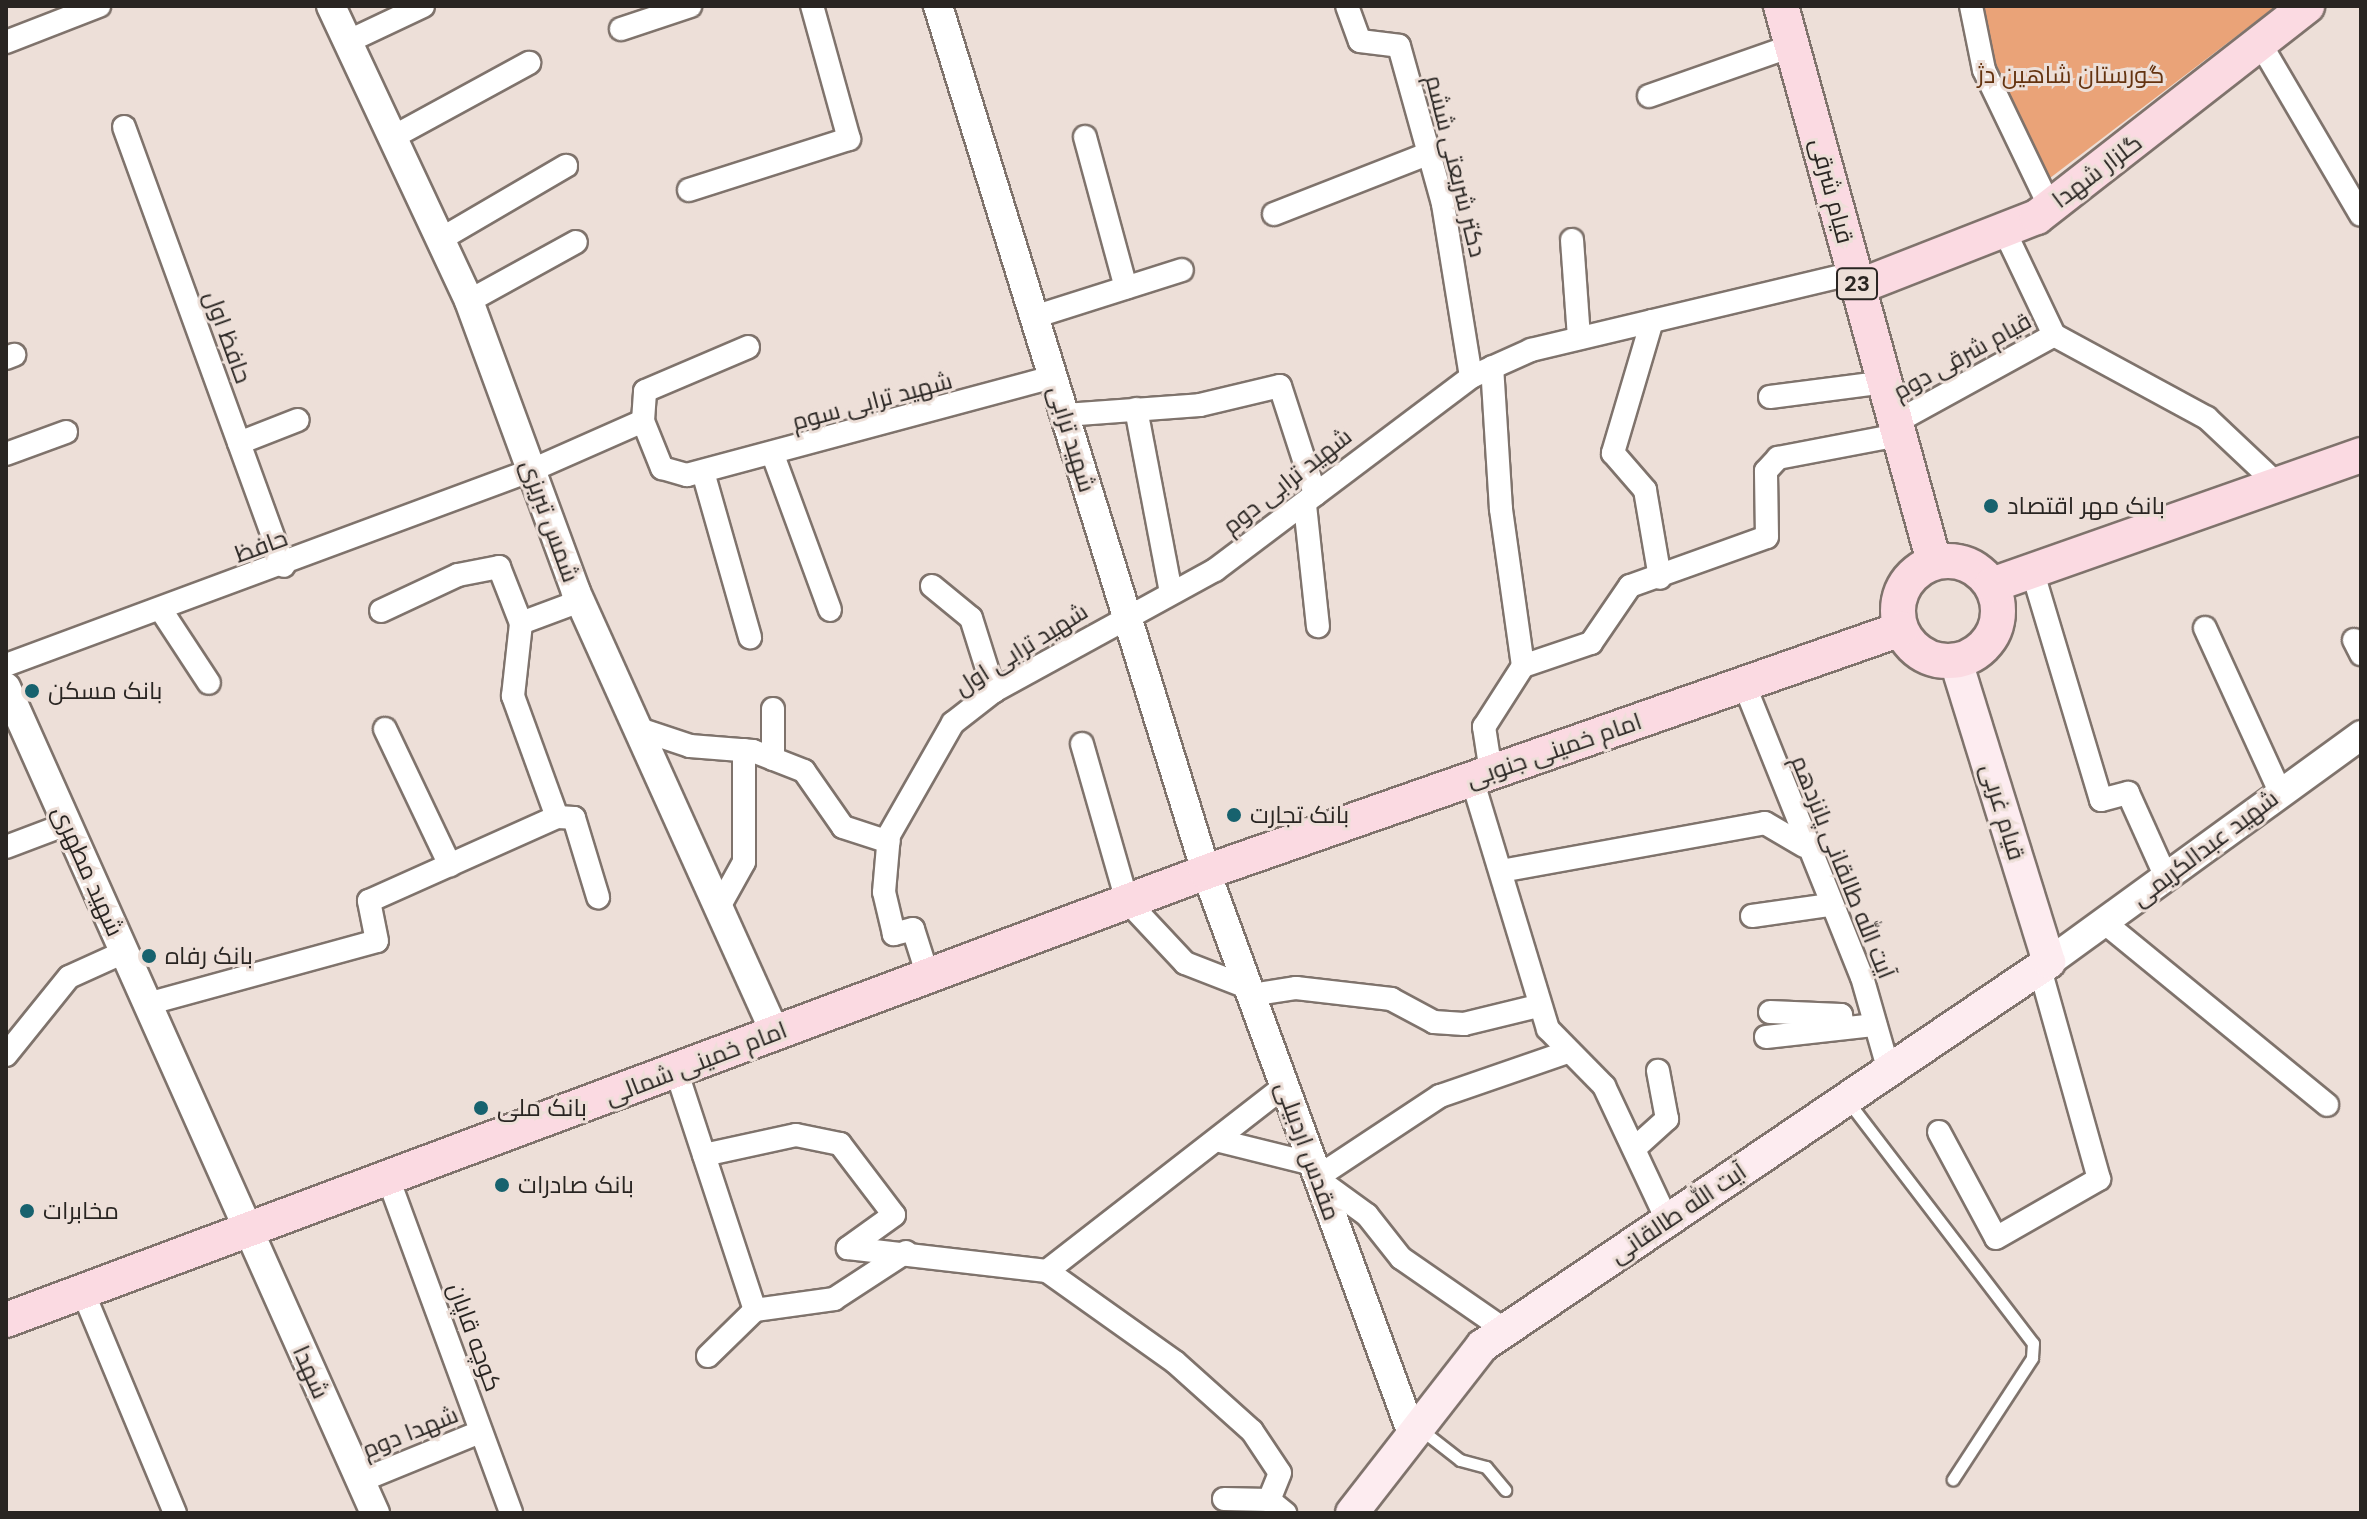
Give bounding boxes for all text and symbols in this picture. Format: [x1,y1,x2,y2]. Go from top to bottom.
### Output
park label: گورستان شاهین دژ [1978,61,2164,89]
street label: دکتر شریعتی ششم [1419,72,1493,260]
street label: گلزار شهدا [2046,128,2148,214]
street label: قیام شرقی [1804,135,1860,247]
road number: 23 [1835,266,1879,302]
street label: حافظ اول [198,287,258,387]
street label: قیام شرقی دوم [1888,306,2036,406]
street label: شهید ترابی سوم [789,366,955,436]
street label: شهید ترابی [1042,382,1102,496]
street label: شهید ترابی دوم [1217,422,1357,540]
street label: شمس تبریزی [515,456,585,586]
place label: بانک مهر اقتصاد [2007,492,2165,520]
marker: بانک مهر اقتصاد [1982,497,2000,515]
street label: حافظ [231,523,291,569]
street label: شهید ترابی اول [949,597,1093,701]
place label: بانک مسکن [48,677,163,705]
marker: بانک مسکن [23,682,41,700]
street label: امام خمینی جنوبی [1463,707,1645,793]
street label: آیت الله طالقانی پانزدهم [1785,751,1901,983]
street label: قیام غربی [1975,760,2031,864]
street label: شهید عبدالکریمی [2126,784,2284,912]
street label: شهید مطهری [46,801,130,941]
place label: بانک تجارت [1250,801,1349,829]
marker: بانک تجارت [1225,806,1243,824]
place label: بانک رفاه [165,942,253,970]
marker: بانک رفاه [140,947,158,965]
street label: امام خمینی شمالی [601,1015,791,1111]
street label: مقدس اردبیلی [1270,1078,1346,1224]
place label: بانک ملی [497,1094,587,1122]
marker: بانک ملی [472,1099,490,1117]
street label: آیت الله طالقانی [1604,1157,1752,1269]
place label: بانک صادرات [518,1171,634,1199]
marker: بانک صادرات [493,1176,511,1194]
place label: مخابرات [43,1197,119,1225]
marker: مخابرات [18,1202,36,1220]
street label: کوچه قاپان [442,1279,508,1395]
street label: شهدا [287,1341,335,1403]
street label: شهدا دوم [358,1400,462,1464]

